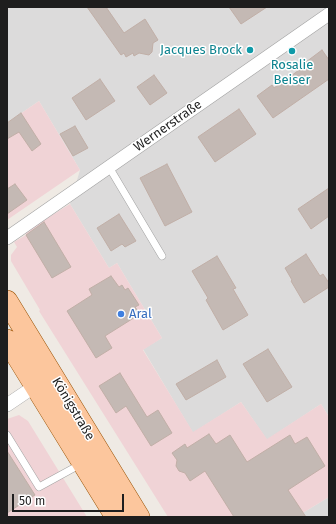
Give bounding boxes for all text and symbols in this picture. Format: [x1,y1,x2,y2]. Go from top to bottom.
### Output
place label: Jacques Brock [160,42,242,58]
marker: Jacques Brock [245,45,255,55]
marker: Rosalie Beiser [287,46,297,56]
place label: Rosalie Beiser [271,57,313,88]
street label: Wernerstraße [131,97,205,155]
place label: Aral [129,306,152,322]
marker: Aral [116,309,126,319]
street label: Königstraße [48,375,98,443]
scale bar [14,486,126,512]
text: 50 m [19,494,45,508]

